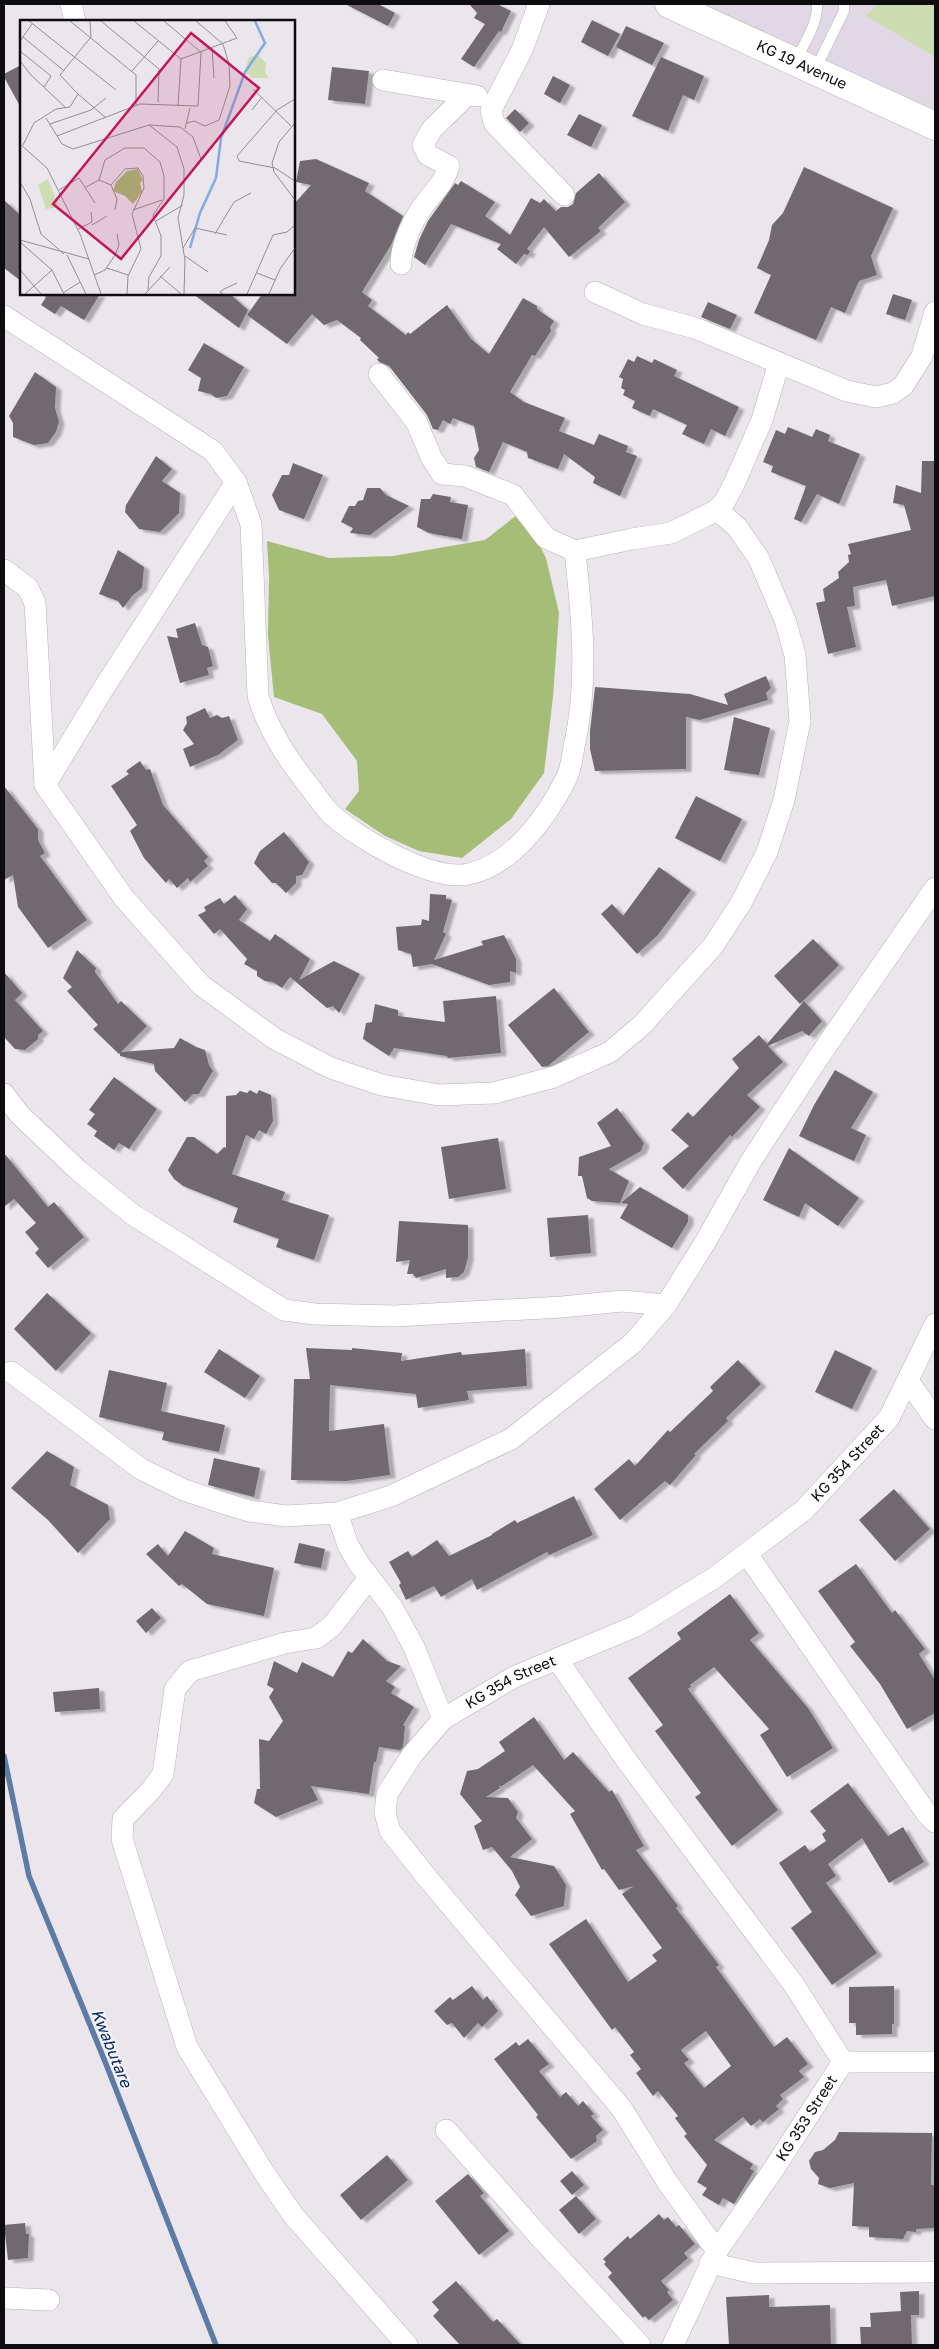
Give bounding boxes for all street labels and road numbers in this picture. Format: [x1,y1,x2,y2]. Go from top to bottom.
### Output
street label: KG 19 Avenue [754,35,850,93]
street label: KG 354 Street [807,1420,887,1505]
street label: KG 354 Street [462,1651,558,1712]
street label: KG 353 Street [771,2071,840,2164]

